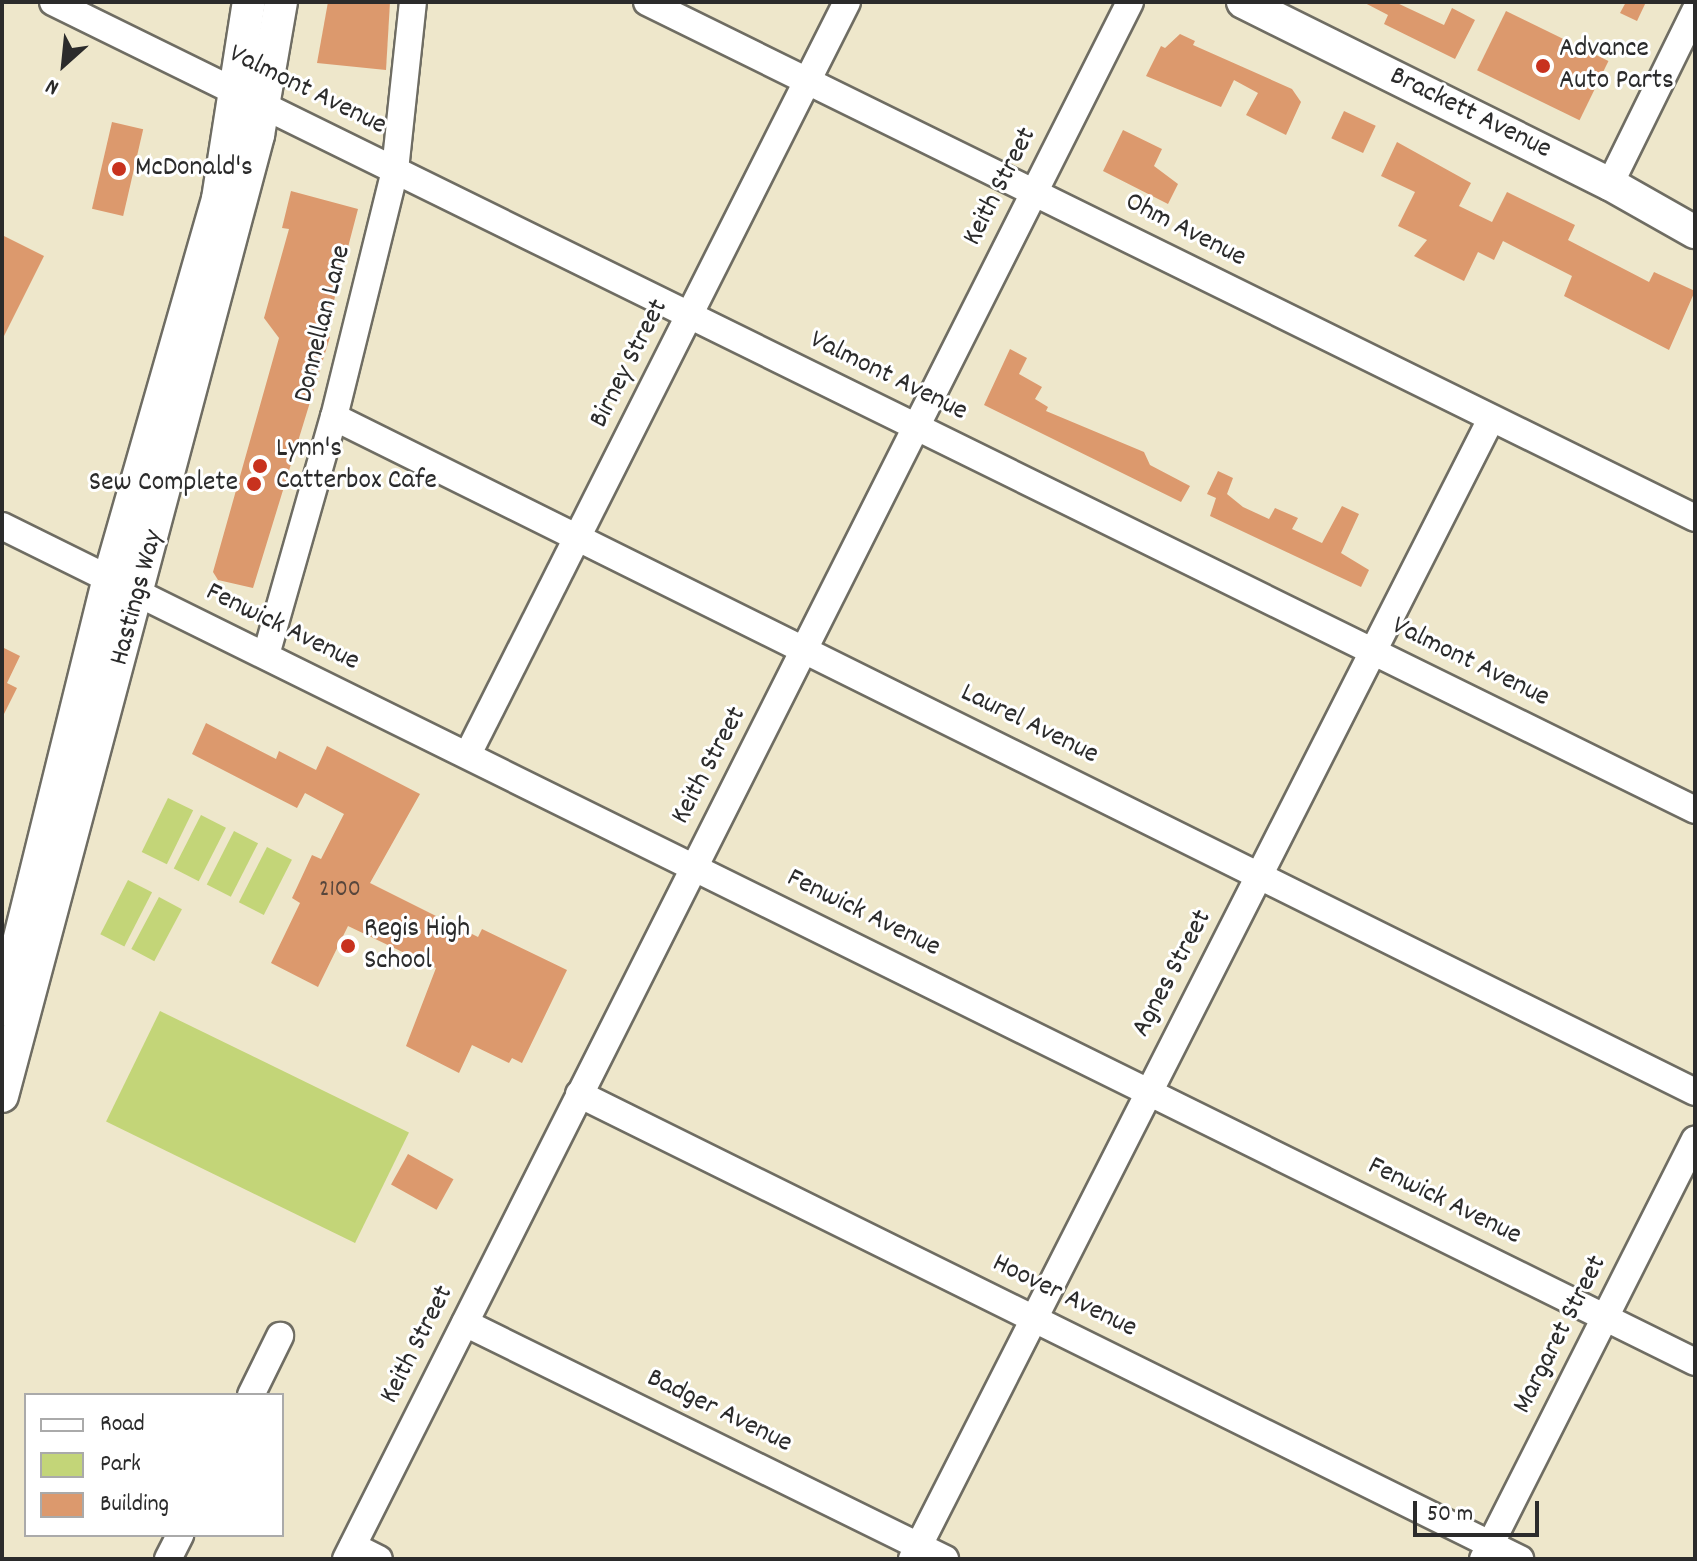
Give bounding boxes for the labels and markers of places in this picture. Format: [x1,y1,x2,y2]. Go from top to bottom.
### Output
place label: Advance Auto Parts [1559,33,1674,99]
marker: Advance Auto Parts [1534,57,1552,75]
place label: McDonald's [135,152,253,186]
marker: McDonald's [110,160,128,178]
place label: Lynn's Catterbox Cafe [276,433,437,499]
marker: Lynn's Catterbox Cafe [251,457,269,475]
place label: Sew Complete [89,467,238,501]
marker: Sew Complete [245,475,263,493]
place label: Regis High School [364,913,470,979]
marker: Regis High School [339,937,357,955]

